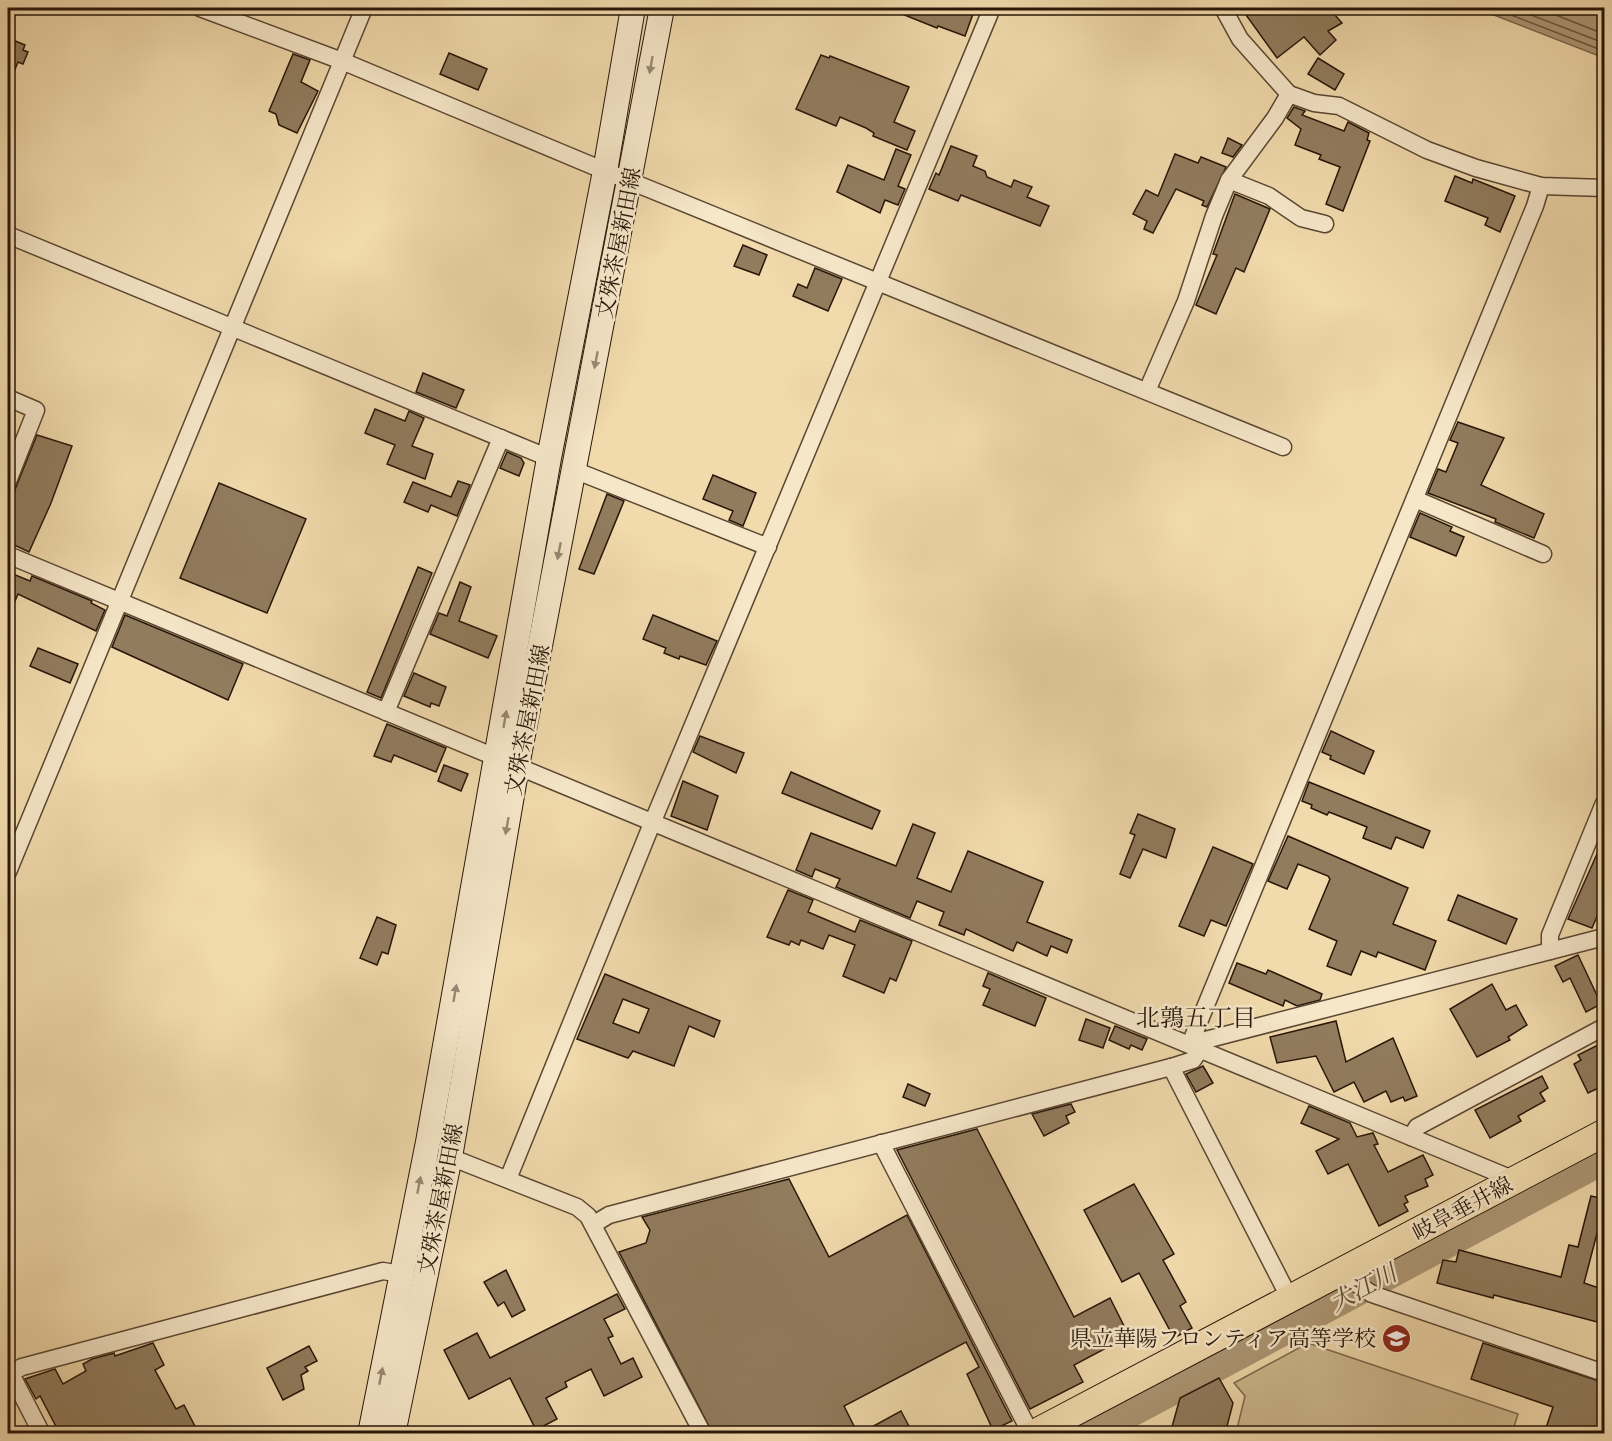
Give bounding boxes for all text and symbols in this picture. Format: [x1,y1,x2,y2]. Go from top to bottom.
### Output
one-way arrow [646,56,655,75]
street label: 文殊茶屋新田線 [592,165,647,321]
one-way arrow [591,351,600,370]
one-way arrow [554,542,563,561]
street label: 文殊茶屋新田線 [501,642,556,798]
one-way arrow [500,709,509,728]
one-way arrow [502,816,511,835]
one-way arrow [451,983,460,1002]
district label: 北鶉五丁目 [1136,1004,1256,1034]
street label: 文殊茶屋新田線 [414,1121,469,1277]
street label: 岐阜垂井線 [1408,1172,1518,1247]
one-way arrow [415,1175,424,1194]
water label: 大江川 [1325,1257,1405,1319]
school or university icon: 県立華陽フロンティア高等学校 [1381,1322,1413,1354]
place label: 県立華陽フロンティア高等学校 [1070,1326,1376,1353]
one-way arrow [377,1366,386,1385]

